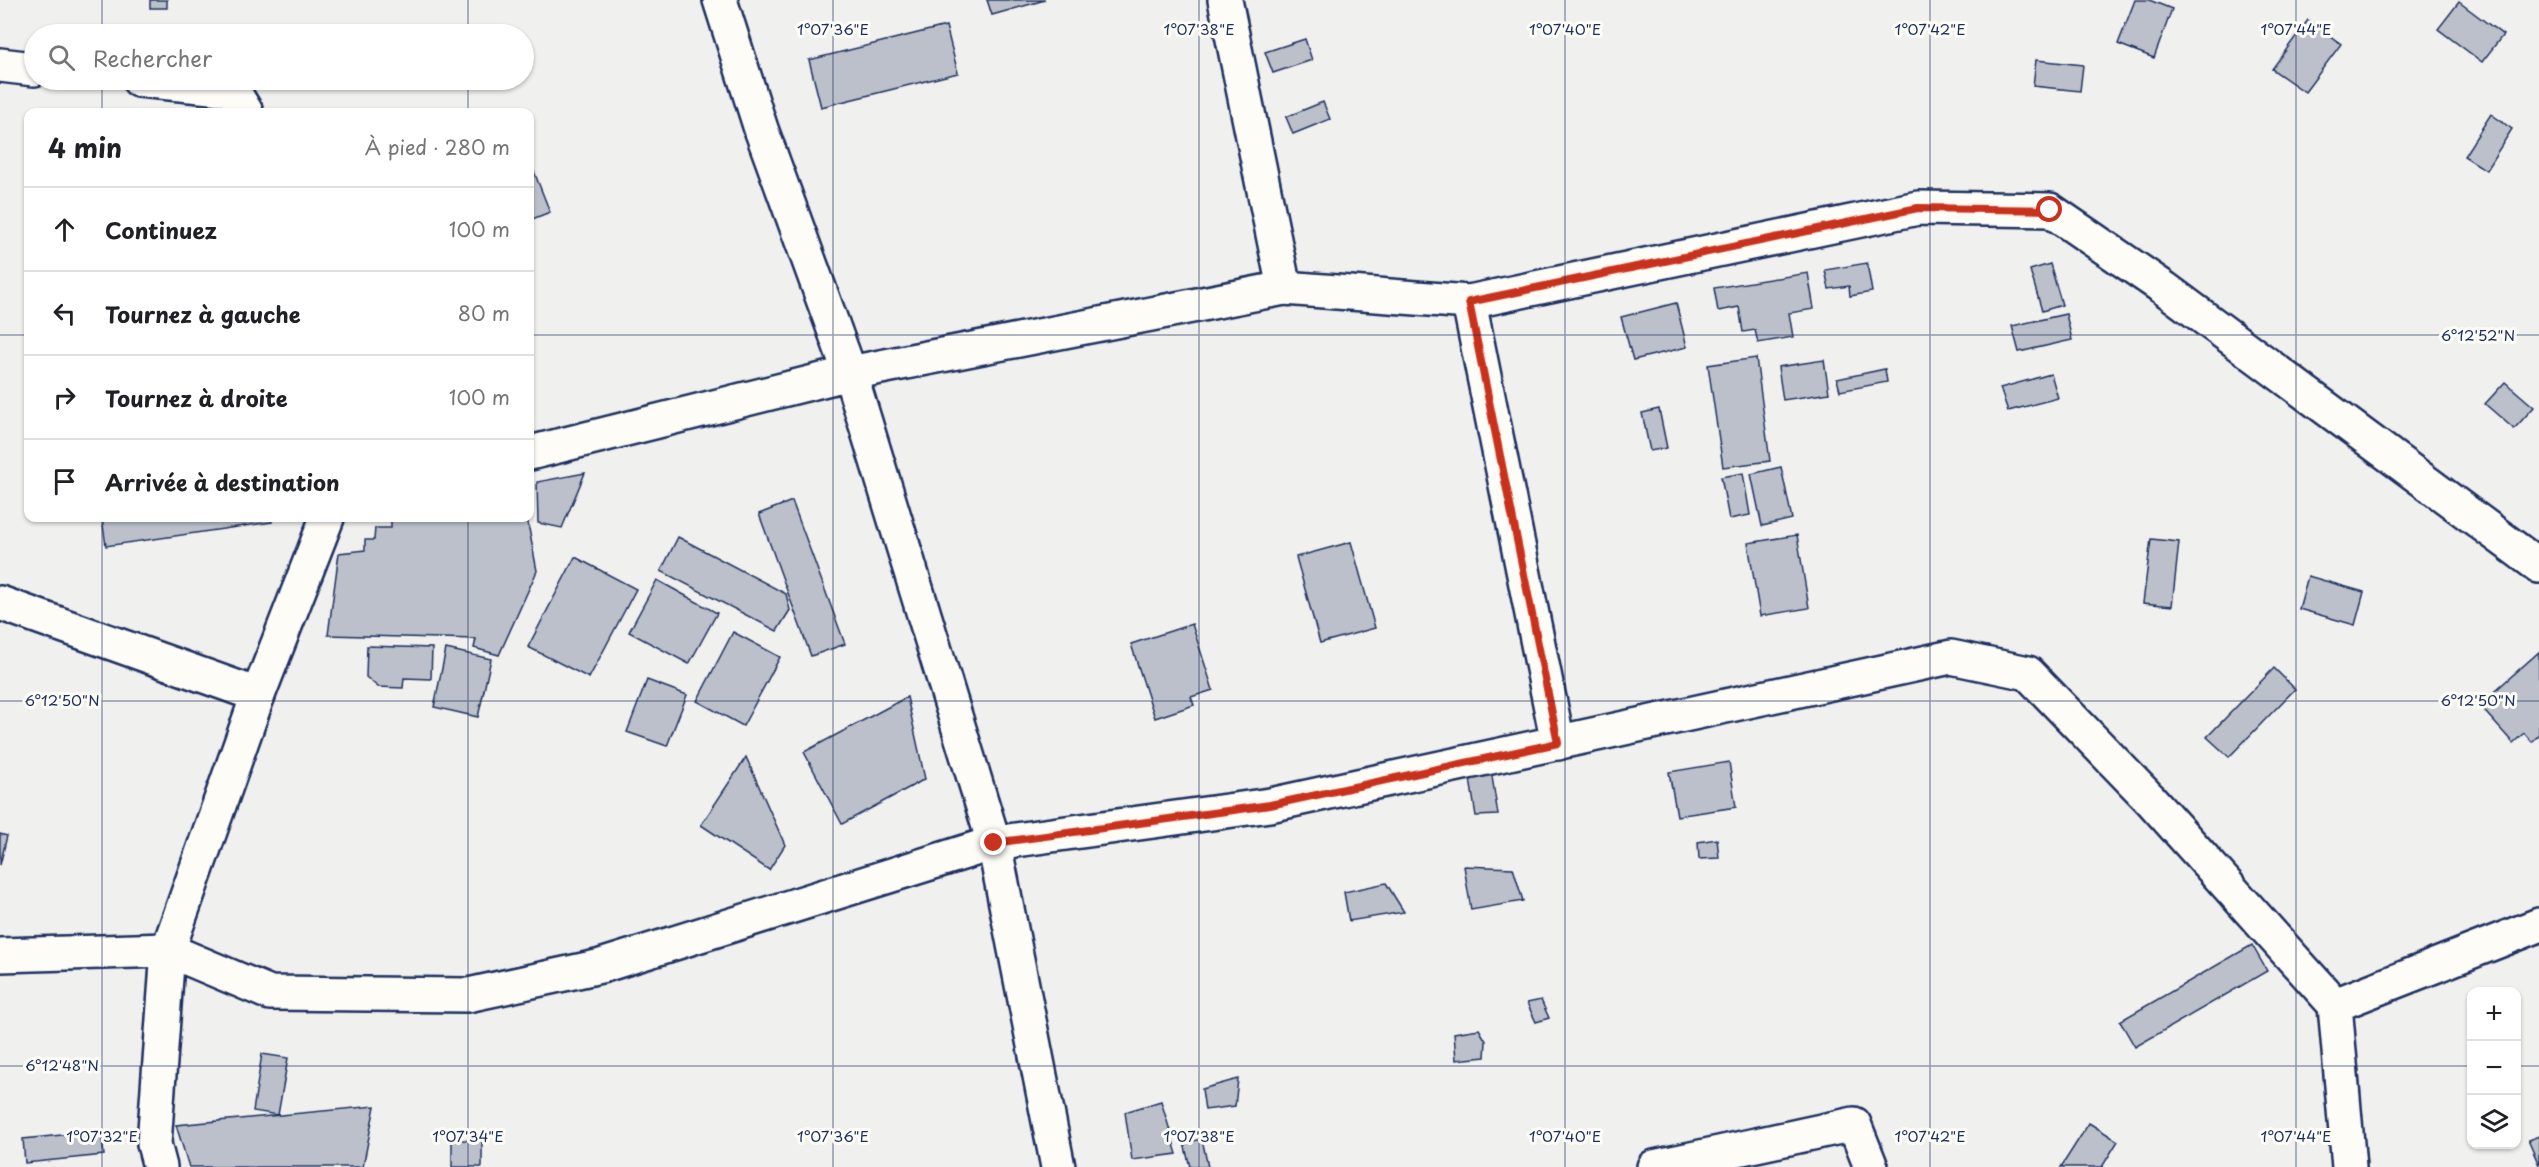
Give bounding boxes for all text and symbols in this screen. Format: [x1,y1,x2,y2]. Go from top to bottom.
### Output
text: 1°07'36"E [797,17,869,40]
text: 1°07'38"E [1163,17,1235,40]
text: 1°07'40"E [1529,17,1601,40]
text: 1°07'42"E [1894,17,1966,40]
text: 1°07'44"E [2260,17,2332,40]
search box [24,24,534,90]
icon: search [45,41,78,74]
text: Rechercher [93,41,212,74]
text: 4 min [48,128,122,167]
text: À pied · 280 m [365,132,510,162]
route start [2036,196,2062,222]
icon: ahead [48,213,81,246]
text: Continuez [105,213,217,246]
text: 100 m [449,214,510,244]
icon: left [48,297,81,330]
text: Tournez à gauche [105,297,301,330]
text: 80 m [458,298,510,328]
text: 6°12'52"N [2441,323,2515,346]
icon: right [48,381,81,414]
text: Tournez à droite [105,381,288,414]
text: 100 m [449,382,510,412]
icon: arrive [48,465,81,498]
text: Arrivée à destination [105,465,339,498]
text: 6°12'50"N [24,688,100,711]
text: 6°12'50"N [2440,688,2516,711]
route end [980,829,1006,855]
map controls [2467,987,2521,1149]
button: + [2467,987,2521,1041]
button: − [2467,1041,2521,1095]
text: 6°12'48"N [25,1053,99,1076]
button: layers [2467,1095,2521,1149]
text: 1°07'32"E [66,1124,138,1147]
text: 1°07'34"E [432,1124,504,1147]
text: 1°07'36"E [797,1124,869,1147]
text: 1°07'38"E [1163,1124,1235,1147]
text: 1°07'40"E [1529,1124,1601,1147]
text: 1°07'42"E [1894,1124,1966,1147]
text: 1°07'44"E [2260,1124,2332,1147]

